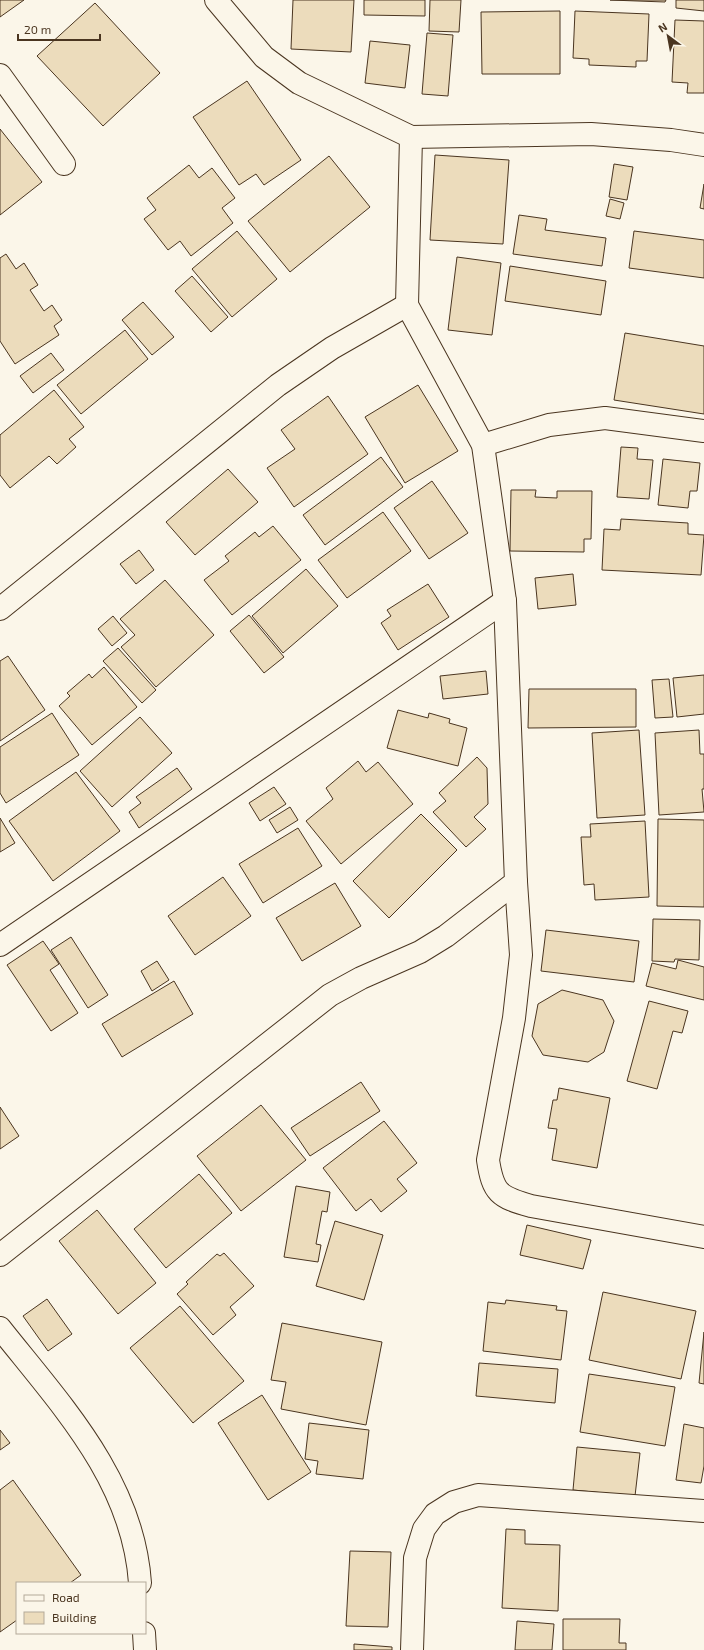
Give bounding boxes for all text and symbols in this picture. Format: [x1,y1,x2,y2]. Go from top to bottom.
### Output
scale bar [18,16,100,42]
north arrow [648,16,688,56]
text: N [656,19,669,35]
text: 20 m [24,22,51,36]
legend [16,1582,146,1634]
text: Road [52,1590,80,1604]
text: Building [52,1610,97,1624]

